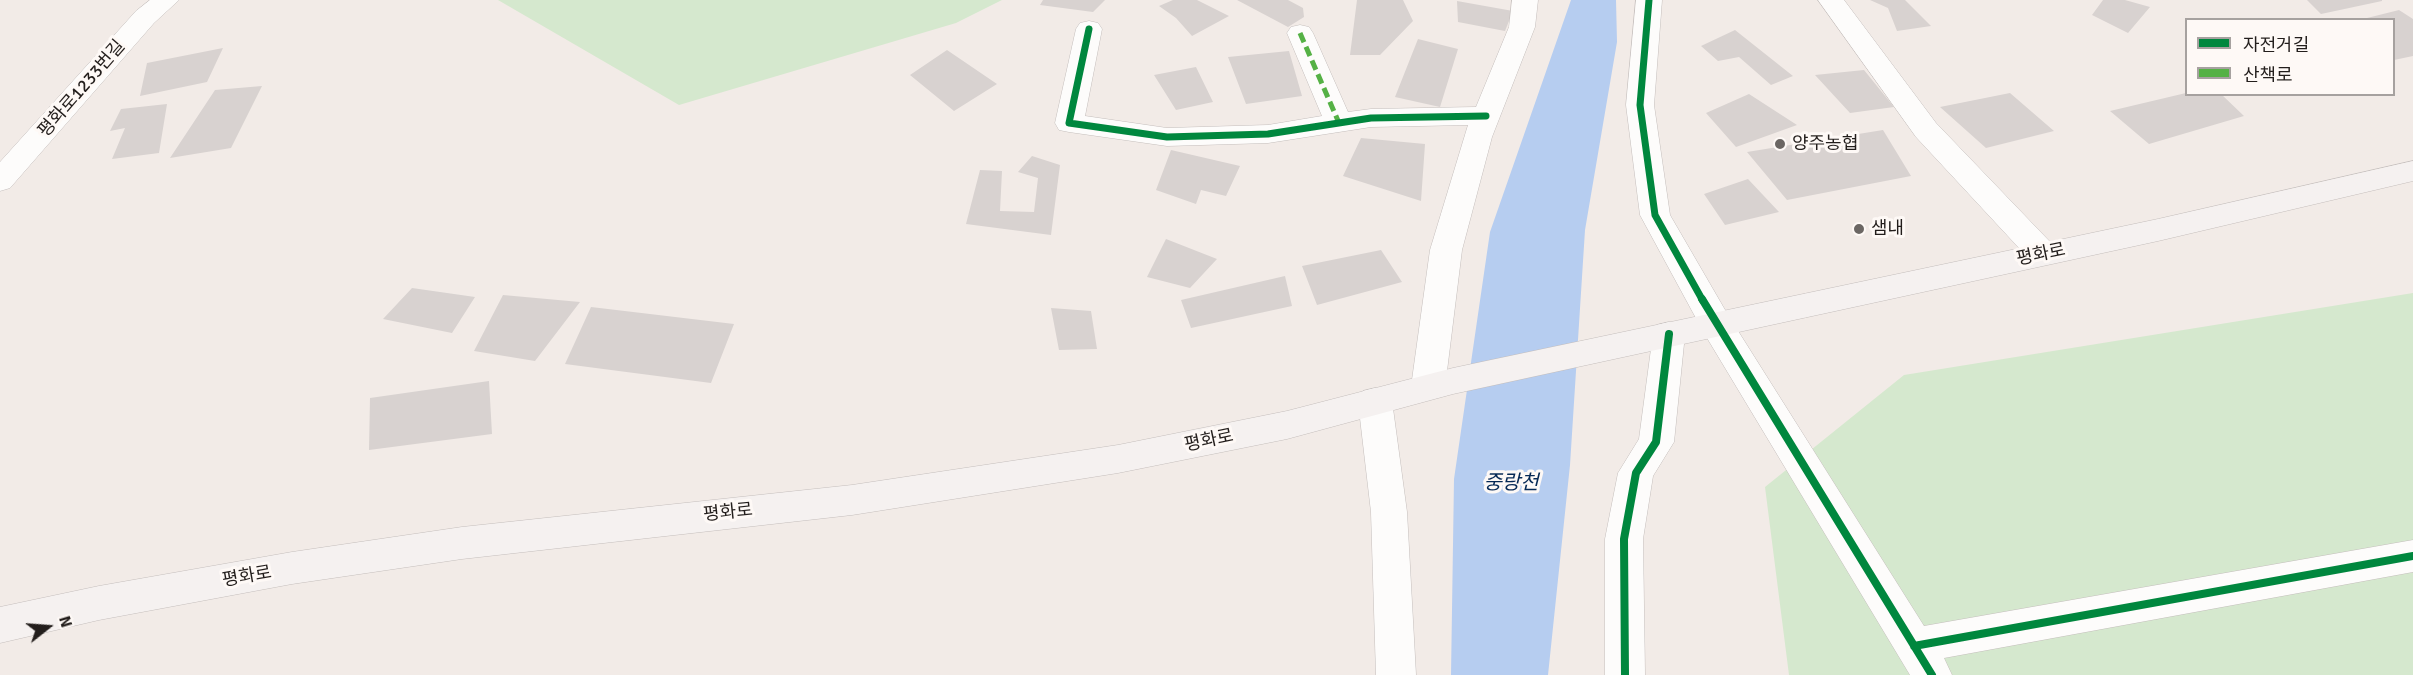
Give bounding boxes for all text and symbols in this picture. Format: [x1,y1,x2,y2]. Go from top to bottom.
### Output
legend [2185,18,2395,96]
text: 자전거길 [2243,34,2309,56]
street label: 평화로1233번길 [34,36,130,142]
text: 산책로 [2243,64,2293,86]
place label: 양주농협 [1792,133,1858,155]
marker: 양주농협 [1773,137,1787,151]
place label: 샘내 [1871,218,1904,240]
marker: 샘내 [1852,222,1866,236]
street label: 평화로 [2014,239,2068,271]
street label: 평화로 [1182,425,1236,457]
water label: 중랑천 [1483,472,1539,496]
street label: 평화로 [702,500,754,526]
street label: 평화로 [221,562,273,592]
north arrow [18,597,78,657]
text: N [54,613,76,630]

